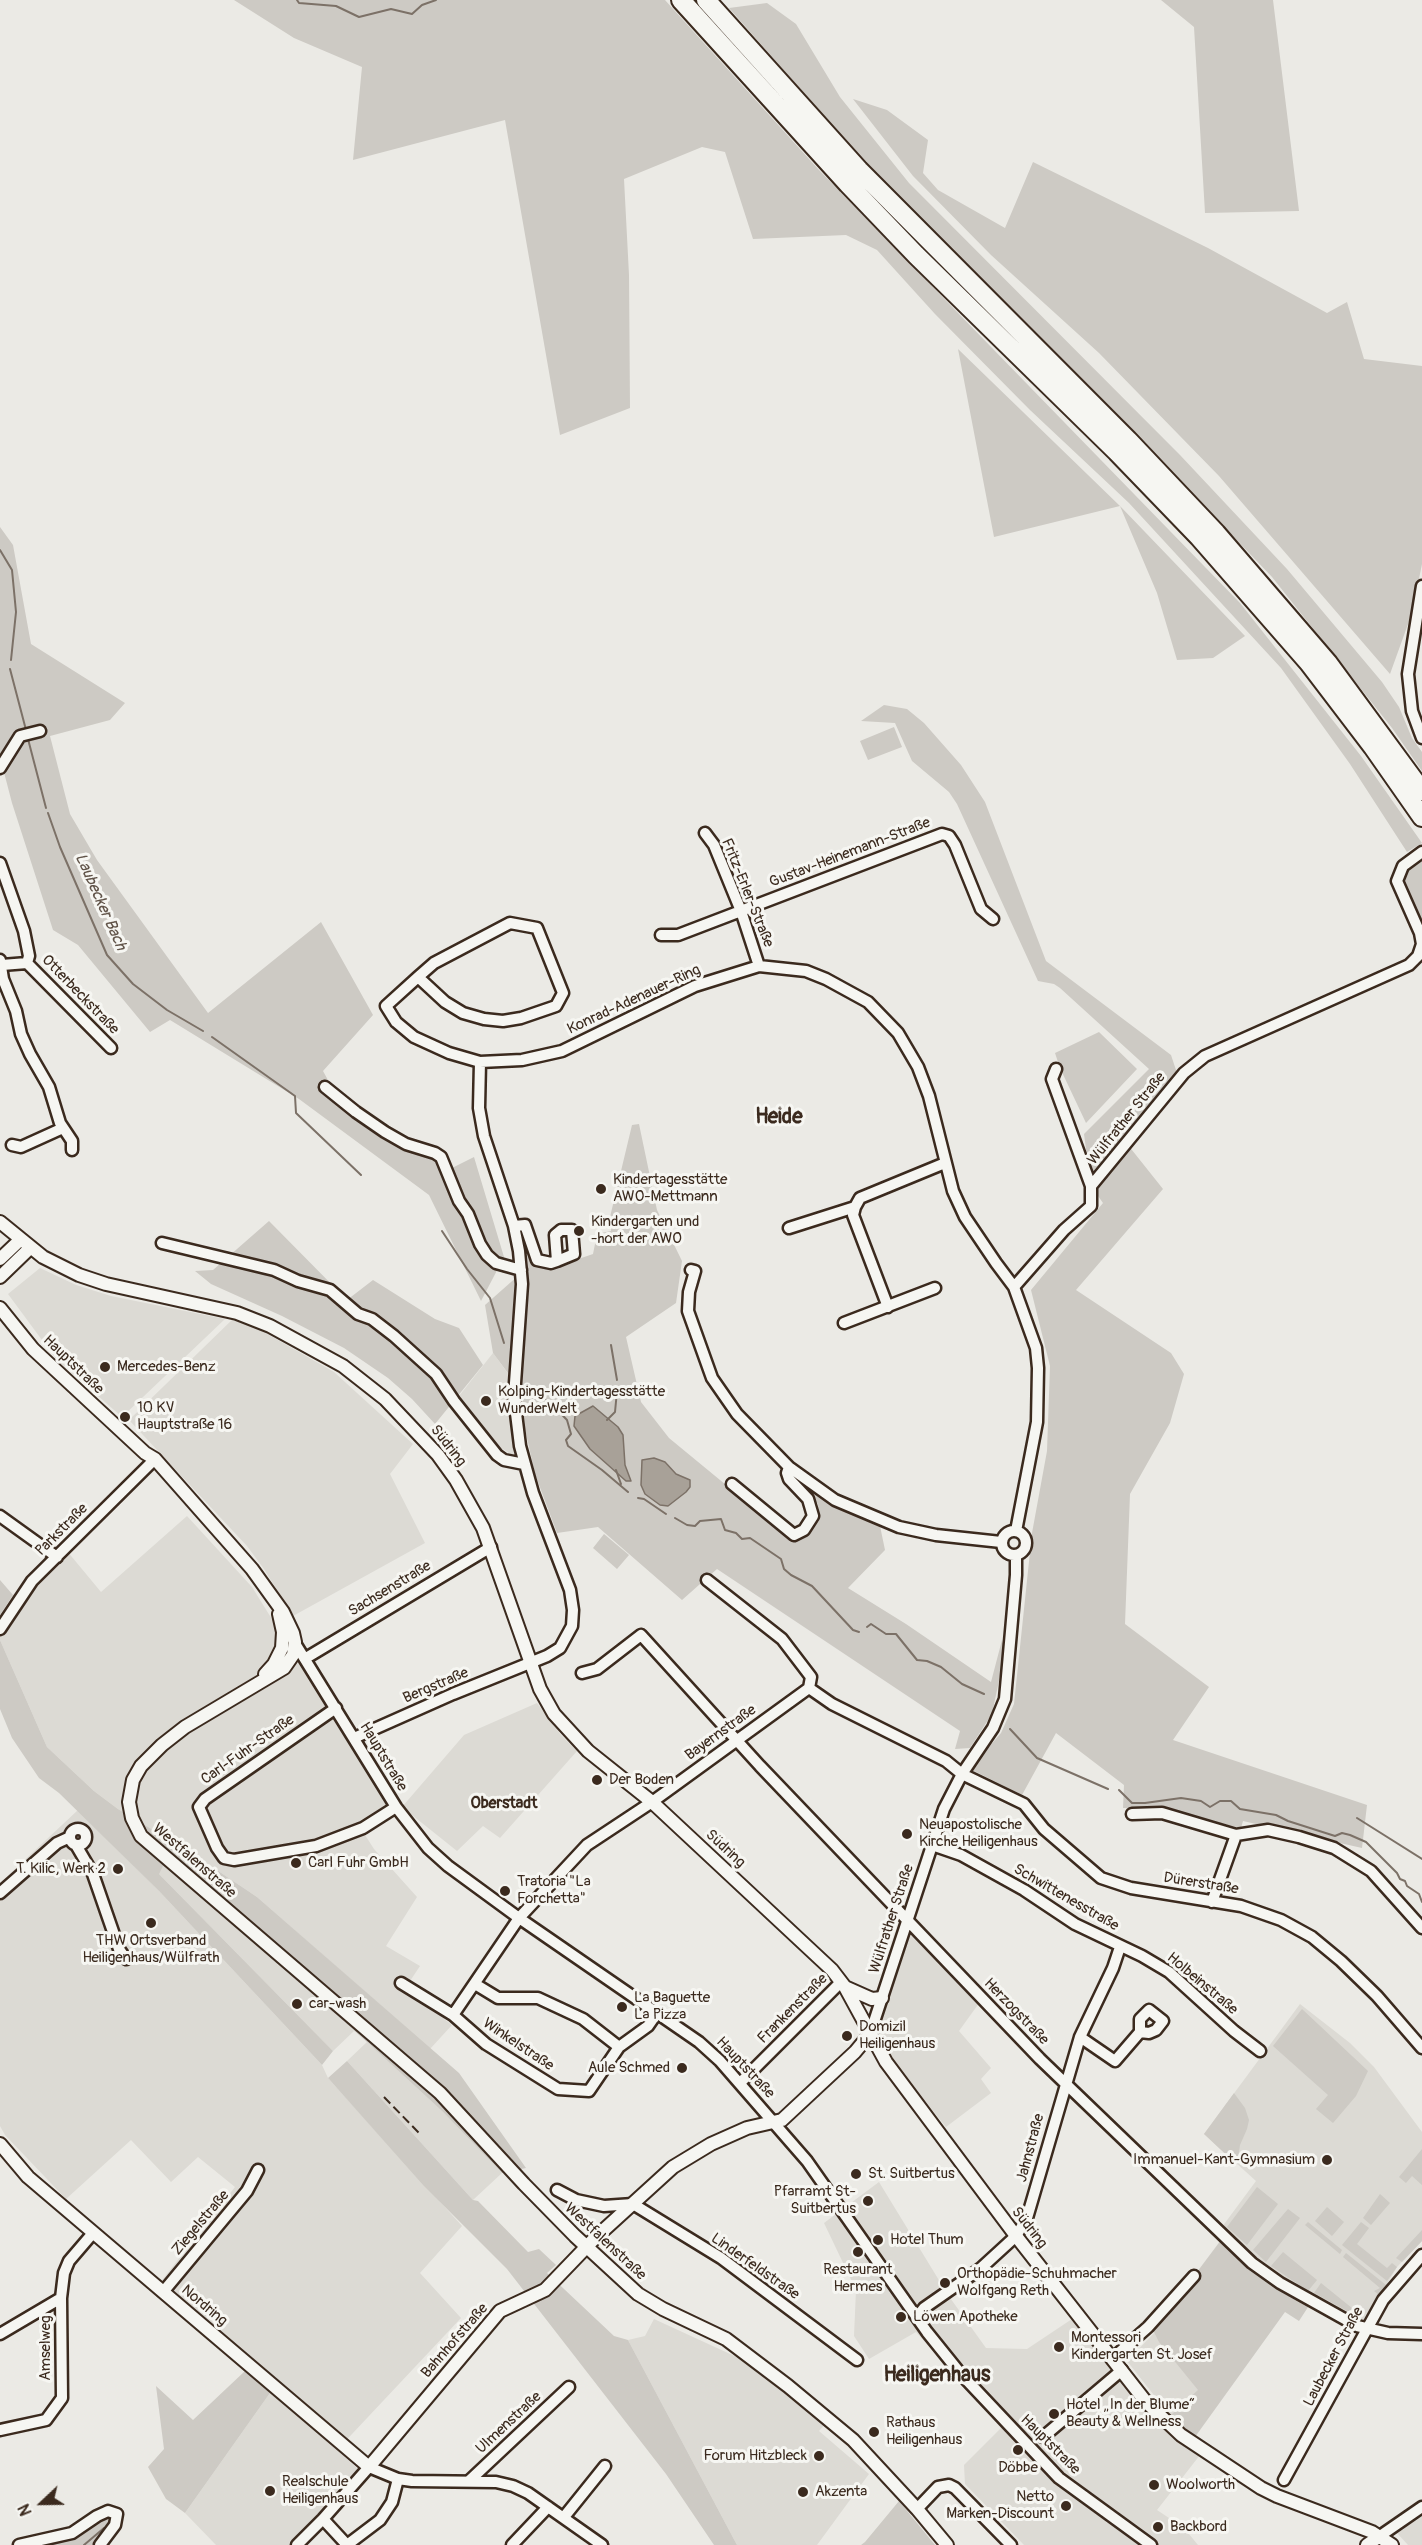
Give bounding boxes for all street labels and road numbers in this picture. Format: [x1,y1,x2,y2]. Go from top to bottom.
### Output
street label: Gustav-Heinemann-Straße [767,814,933,892]
street label: Fritz-Erler-Straße [717,836,777,950]
street label: Otterbeckstraße [38,951,122,1039]
street label: Konrad-Adenauer-Ring [565,961,703,1039]
street label: Wülfrather Straße [1084,1069,1170,1169]
street label: Hauptstraße [39,1332,107,1398]
street label: Südring [426,1422,470,1470]
street label: Parkstraße [32,1500,92,1560]
street label: Sachsenstraße [345,1557,435,1621]
street label: Bergstraße [401,1664,471,1708]
street label: Bayernstraße [682,1701,760,1765]
street label: Carl-Fuhr-Straße [198,1711,298,1789]
street label: Hauptstraße [355,1719,411,1795]
street label: Westfalenstraße [149,1820,239,1902]
street label: Südring [701,1826,749,1872]
street label: Schwittenesstraße [1010,1861,1122,1935]
street label: Wülfrather Straße [866,1862,918,1976]
street label: Dürerstraße [1162,1869,1240,1899]
street label: Holbeinstraße [1163,1949,1241,2019]
street label: Frankenstraße [754,1970,832,2048]
street label: Herzogstraße [980,1975,1052,2049]
street label: Winkelstraße [479,2015,557,2075]
street label: Hauptstraße [712,2034,778,2102]
street label: Jahnstraße [1013,2112,1049,2184]
street label: Ziegelstraße [169,2187,233,2259]
street label: Westfalenstraße [560,2200,650,2284]
street label: Südring [1007,2204,1051,2252]
street label: Linderfeldstraße [707,2230,803,2304]
street label: Nordring [177,2282,231,2330]
street label: Bahnhofstraße [418,2300,492,2382]
street label: Laubecker Straße [1300,2304,1368,2410]
street label: Amselweg [37,2315,55,2381]
street label: Ulmenstraße [473,2388,545,2458]
street label: Hauptstraße [1016,2411,1084,2479]

